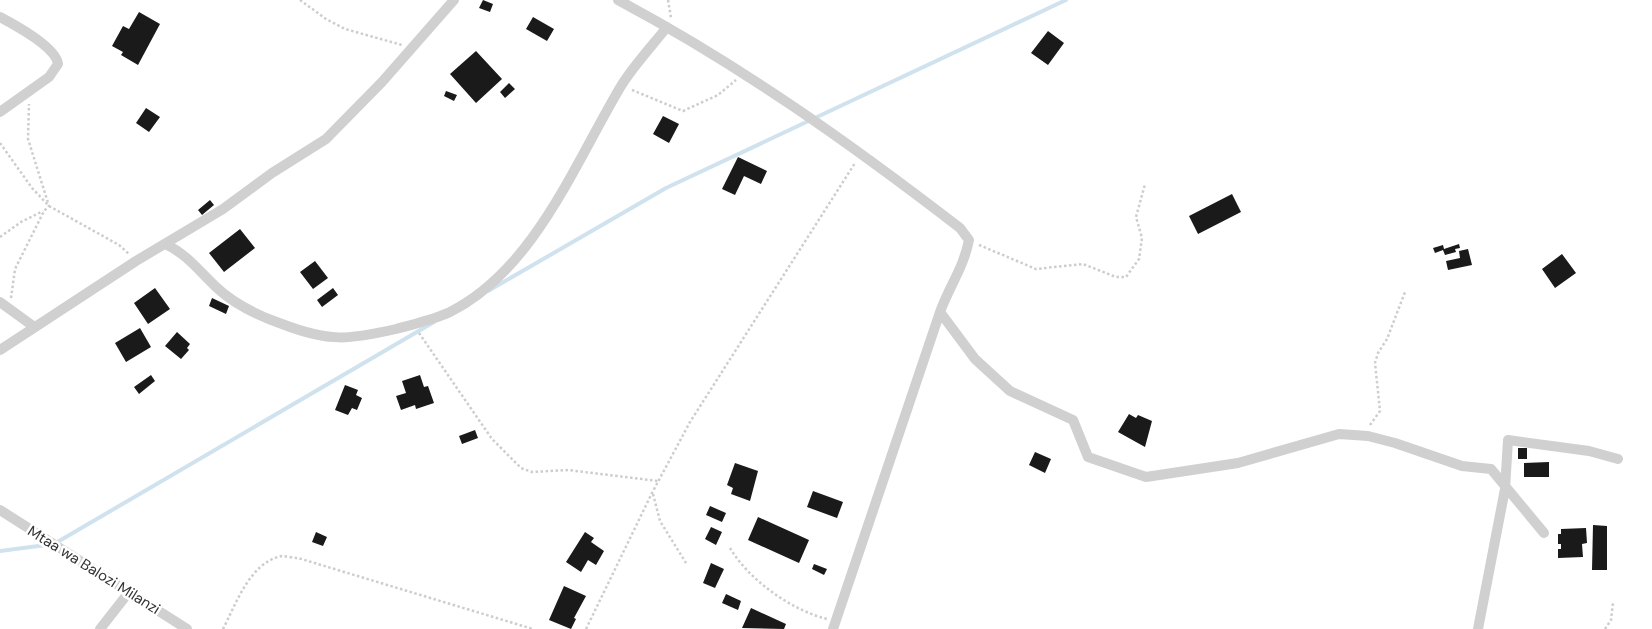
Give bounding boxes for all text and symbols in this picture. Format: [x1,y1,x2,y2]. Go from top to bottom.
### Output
street label: Mtaa wa Balozi Milanzi [24,521,164,619]

